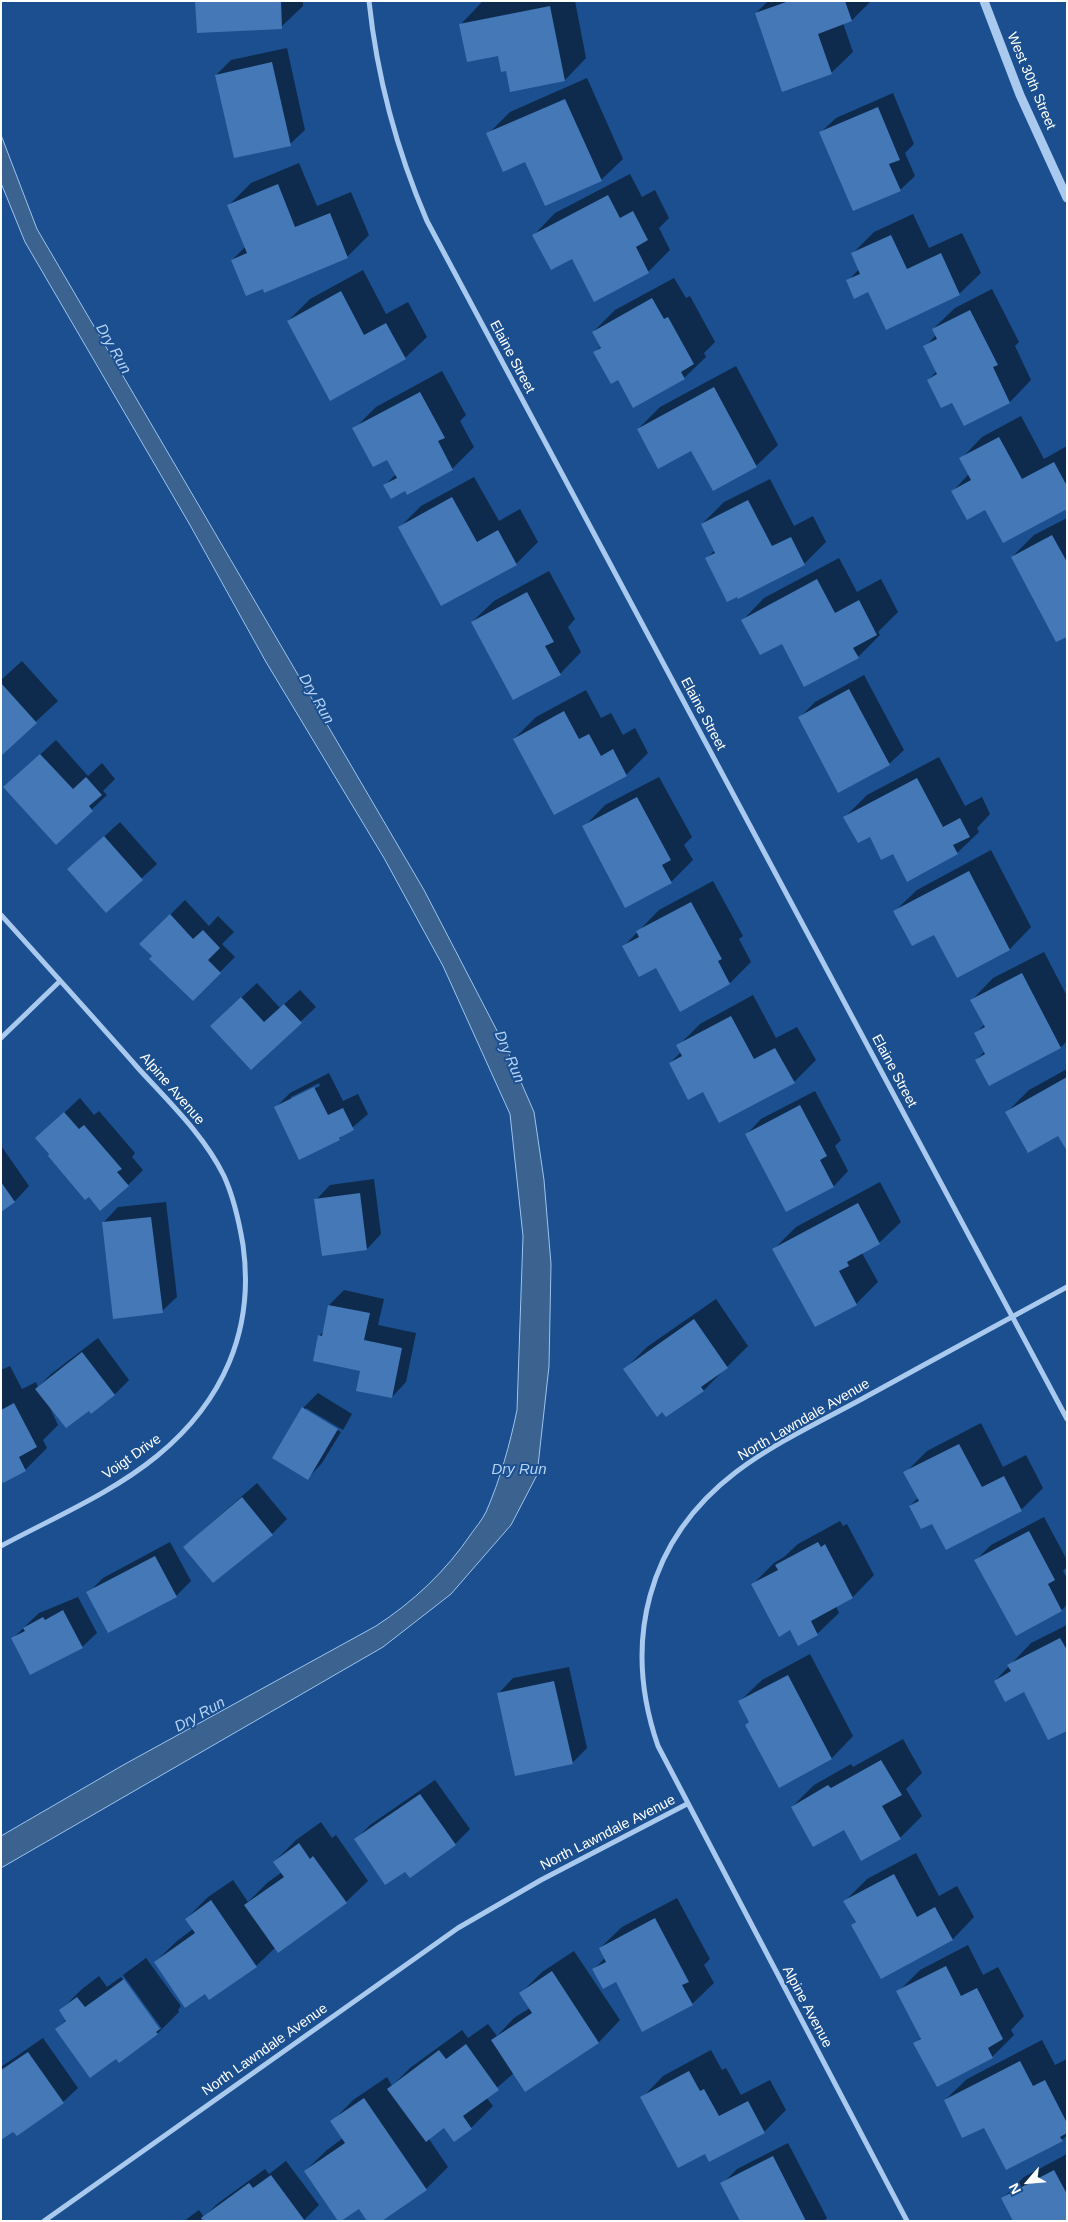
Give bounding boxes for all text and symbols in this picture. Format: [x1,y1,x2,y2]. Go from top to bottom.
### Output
street label: West 30th Street [1003,30,1059,132]
street label: Elaine Street [486,318,538,396]
water label: Dry Run [91,321,135,377]
water label: Dry Run [294,671,338,727]
street label: Elaine Street [677,675,729,753]
water label: Dry Run [490,1028,528,1086]
street label: Elaine Street [868,1032,920,1110]
street label: Alpine Avenue [136,1050,208,1128]
street label: North Lawndale Avenue [735,1375,873,1465]
street label: Voigt Drive [99,1431,165,1483]
water label: Dry Run [491,1461,547,1479]
water label: Dry Run [172,1694,228,1736]
street label: North Lawndale Avenue [538,1792,678,1874]
street label: Alpine Avenue [778,1963,836,2051]
street label: North Lawndale Avenue [199,2000,331,2100]
north arrow [1003,2157,1053,2207]
text: N [1005,2181,1024,2197]

